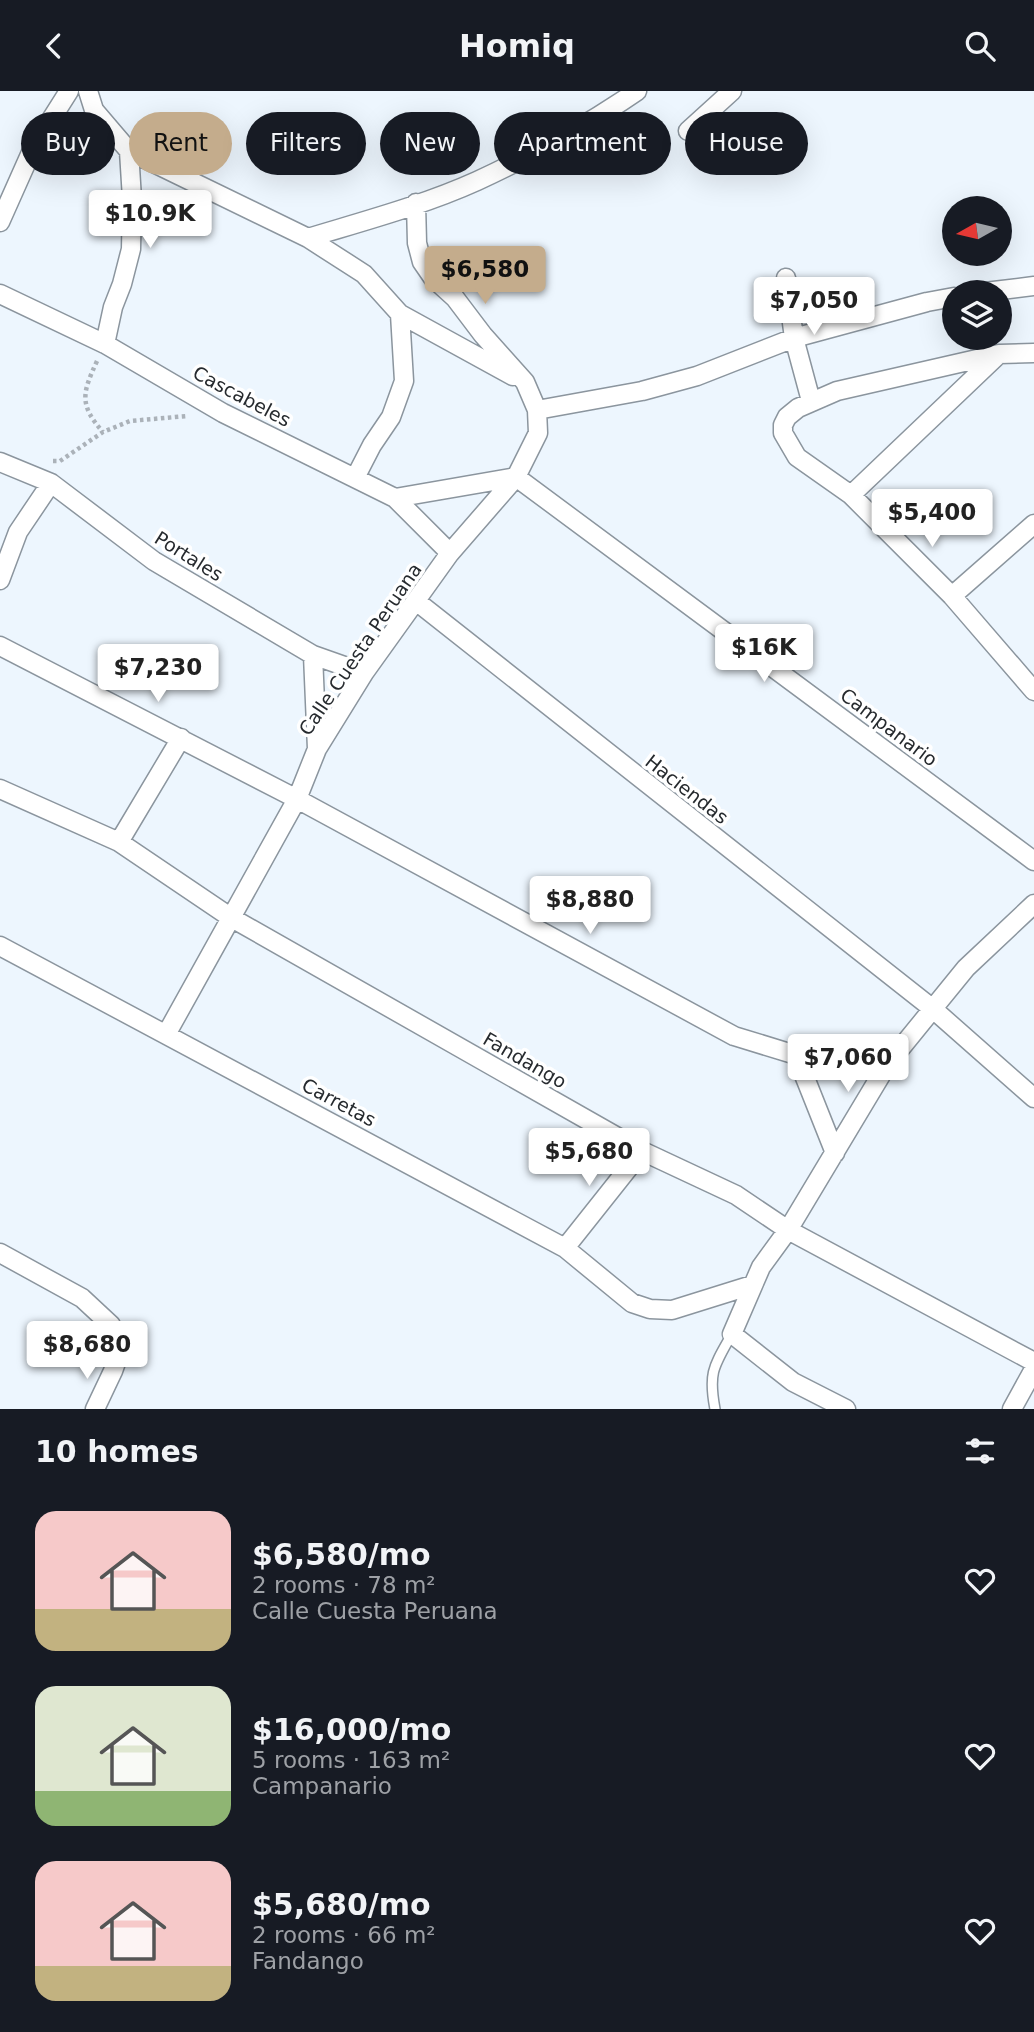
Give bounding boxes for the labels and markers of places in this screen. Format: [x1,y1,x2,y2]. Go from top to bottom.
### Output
pin: $10.9K [93,191,207,250]
pin: $6,580 [428,247,542,306]
pin: $7,050 [757,278,871,337]
pin: $5,400 [875,489,989,549]
pin: $16K [723,625,805,684]
pin: $7,230 [101,645,215,704]
pin: $8,880 [533,877,647,936]
pin: $7,060 [791,1035,905,1094]
pin: $5,680 [532,1129,646,1188]
pin: $8,680 [30,1321,144,1381]

